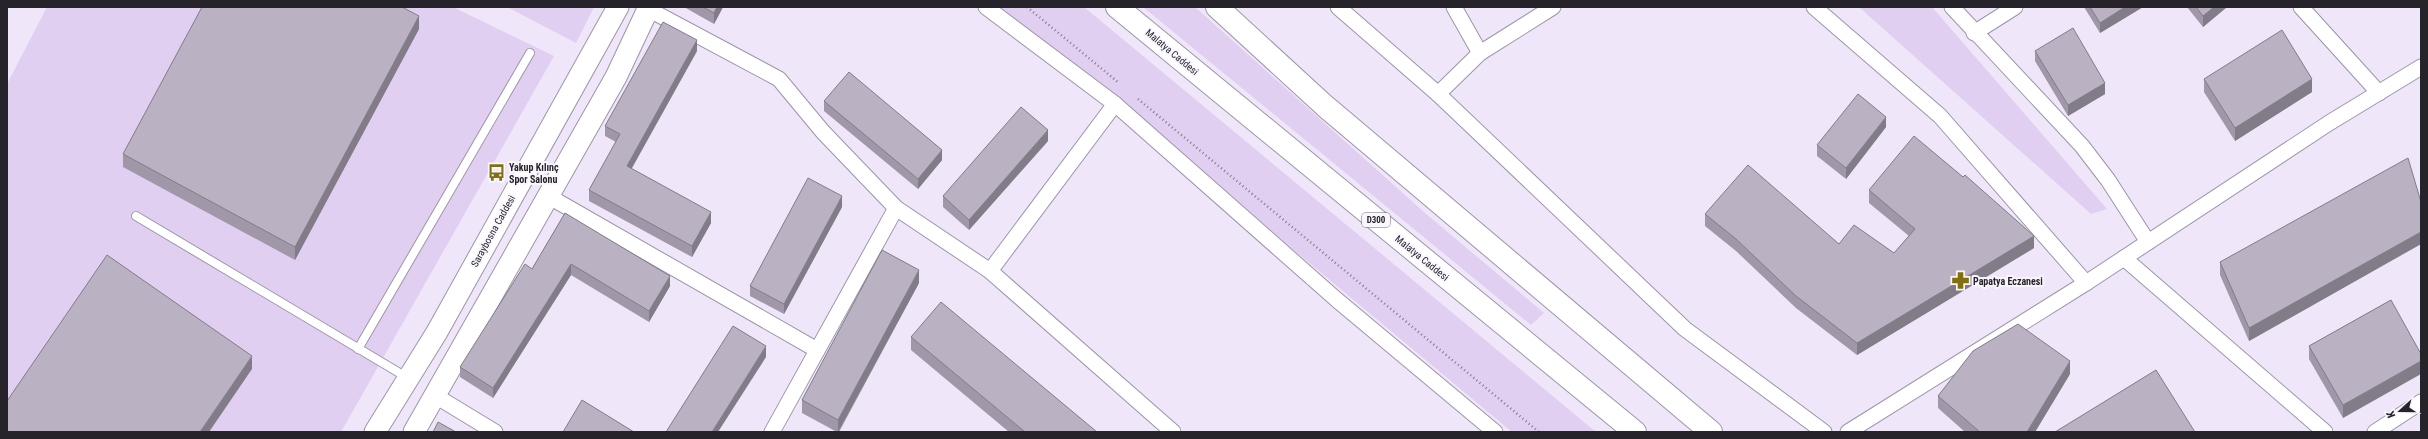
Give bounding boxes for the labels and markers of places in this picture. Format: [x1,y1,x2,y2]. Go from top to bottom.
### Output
place label: Yakup Kılınç Spor Salonu [509,162,559,185]
bus stop icon: Yakup Kılınç Spor Salonu [486,163,506,183]
pharmacy icon: Papatya Eczanesi [1950,271,1970,291]
place label: Papatya Eczanesi [1973,276,2043,287]

